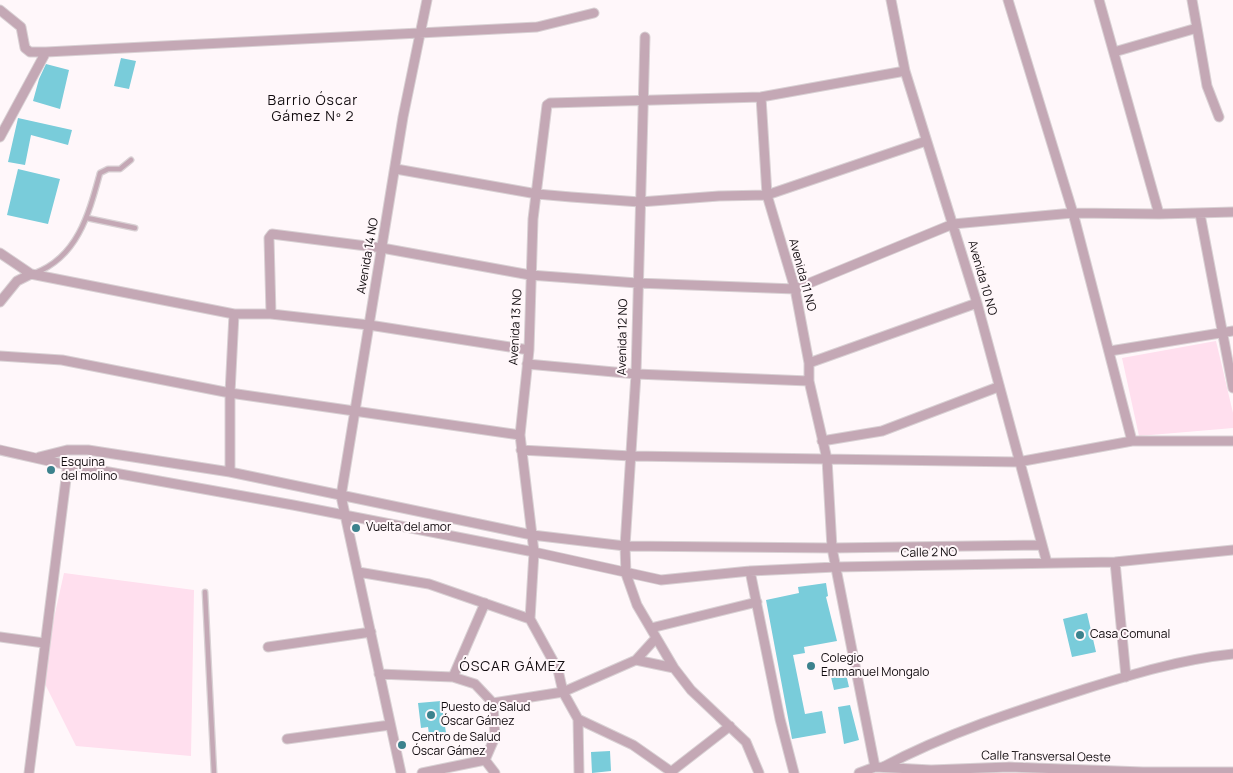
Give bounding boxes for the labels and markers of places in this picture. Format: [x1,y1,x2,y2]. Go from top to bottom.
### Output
place label: Esquina del molino [61,456,117,484]
marker: Esquina del molino [45,464,57,476]
place label: Vuelta del amor [366,521,451,535]
marker: Vuelta del amor [350,522,362,534]
place label: Casa Comunal [1090,628,1170,642]
marker: Casa Comunal [1074,629,1086,641]
place label: Colegio Emmanuel Mongalo [821,652,929,680]
marker: Colegio Emmanuel Mongalo [805,660,817,672]
place label: Puesto de Salud Óscar Gámez [441,701,530,729]
marker: Puesto de Salud Óscar Gámez [425,709,437,721]
place label: Centro de Salud Óscar Gámez [412,731,501,759]
marker: Centro de Salud Óscar Gámez [396,739,408,751]

